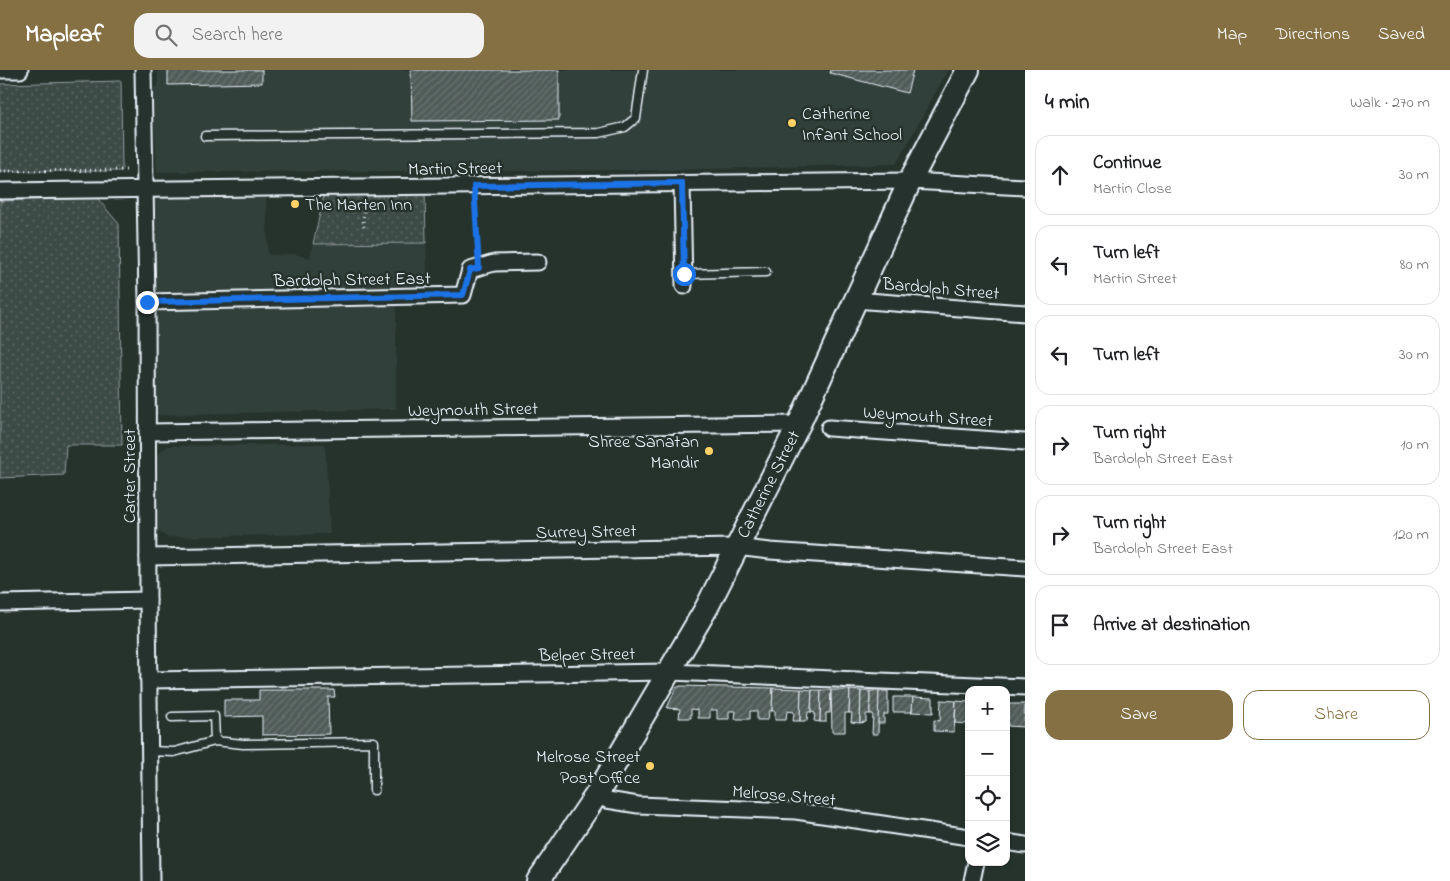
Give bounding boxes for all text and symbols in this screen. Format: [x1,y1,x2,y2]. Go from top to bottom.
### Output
search box [134,13,484,58]
text: Mapleaf [25,18,104,53]
icon: search [152,21,180,49]
text: Search here [192,22,283,49]
text: Map [1217,22,1247,48]
text: Directions [1275,22,1350,48]
text: Saved [1378,22,1425,48]
text: 4 min [1045,88,1089,118]
text: Walk · 270 m [1350,91,1430,115]
place label: Catherine Infant School [802,102,902,149]
marker: Catherine Infant School [786,117,798,129]
text: Continue [1093,150,1161,177]
street label: Martin Street [408,156,502,184]
icon: ahead [1046,161,1074,189]
text: 30 m [1399,163,1429,187]
text: Martin Close [1093,177,1172,201]
place label: The Marten Inn [305,193,412,219]
marker: The Marten Inn [289,198,301,210]
text: Turn left [1093,240,1160,267]
icon: left [1046,251,1074,279]
text: 80 m [1400,253,1429,277]
route start [673,263,696,286]
street label: Bardolph Street East [272,267,431,295]
text: Martin Street [1093,267,1177,291]
street label: Bardolph Street [880,272,1000,308]
route end [136,291,159,314]
icon: left [1046,341,1074,369]
text: Turn left [1093,342,1160,369]
text: 30 m [1399,343,1429,367]
street label: Weymouth Street [408,397,538,425]
street label: Weymouth Street [862,400,994,435]
text: Turn right [1093,420,1166,447]
street label: Catherine Street [731,426,808,543]
street label: Carter Street [118,429,144,523]
place label: Shree Sanatan Mandir [588,430,699,477]
icon: right [1046,431,1074,459]
text: 10 m [1401,433,1429,457]
marker: Shree Sanatan Mandir [703,445,715,457]
text: Bardolph Street East [1093,447,1233,471]
text: Turn right [1093,510,1166,537]
street label: Surrey Street [535,519,637,547]
icon: right [1046,521,1074,549]
text: 120 m [1393,523,1429,547]
text: Bardolph Street East [1093,537,1233,561]
icon: arrive [1046,611,1074,639]
text: Arrive at destination [1093,612,1250,639]
street label: Belper Street [538,642,636,670]
map controls [965,686,1010,866]
button: + [965,686,1010,731]
button: Save [1045,690,1233,740]
button: Share [1243,690,1430,740]
button: − [965,731,1010,776]
place label: Melrose Street Post Office [536,745,641,792]
marker: Melrose Street Post Office [644,760,656,772]
button: locate [965,776,1010,821]
street label: Melrose Street [731,780,837,814]
button: layers [965,821,1010,866]

